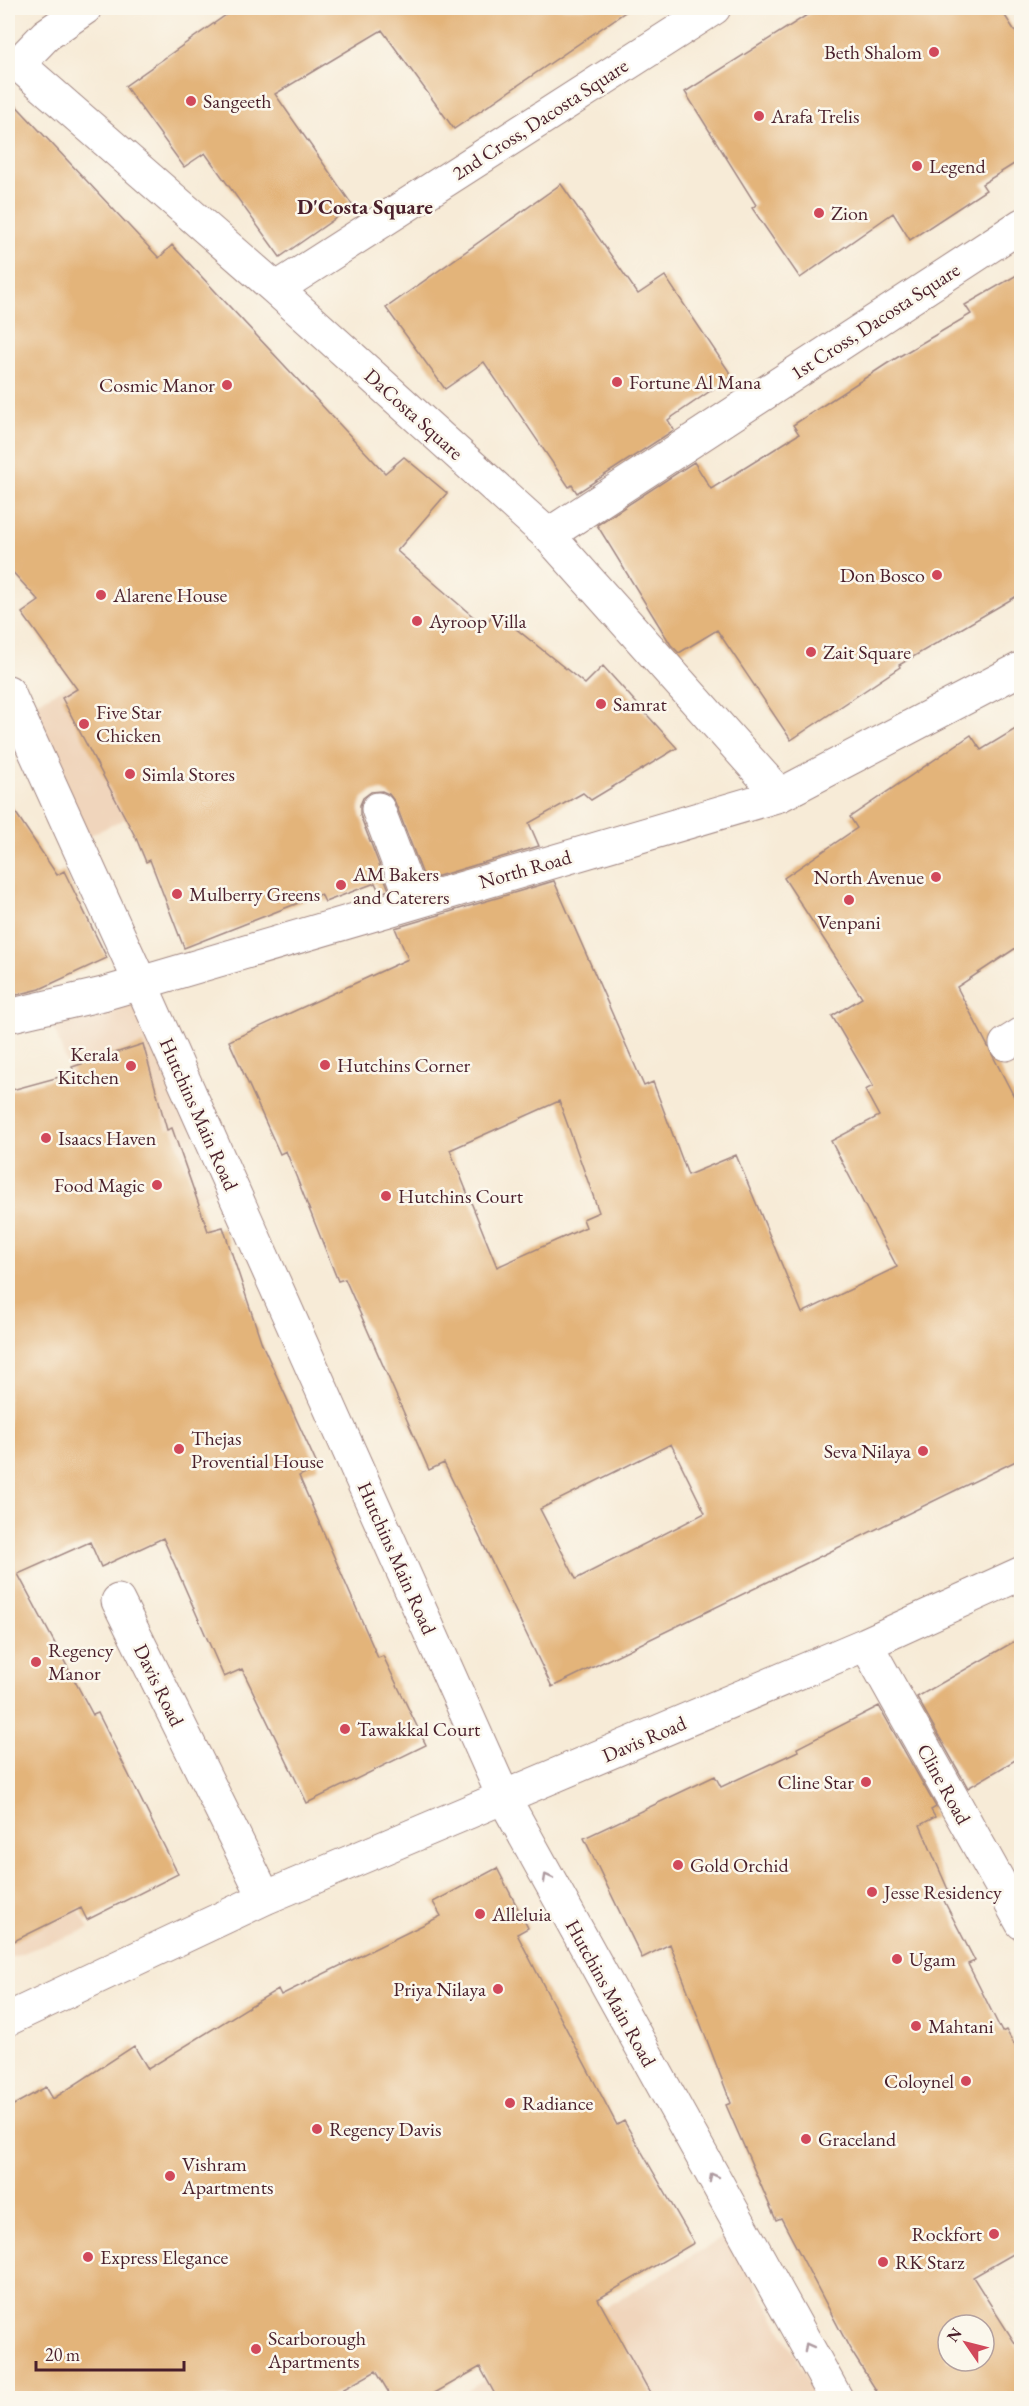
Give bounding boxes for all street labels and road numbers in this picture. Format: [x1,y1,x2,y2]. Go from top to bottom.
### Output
street label: 2nd Cross, Dacosta Square [447,52,633,186]
street label: 1st Cross, Dacosta Square [785,256,965,385]
street label: DaCosta Square [359,363,469,465]
street label: North Road [476,843,575,895]
street label: Hutchins Main Road [154,1034,245,1195]
street label: Hutchins Main Road [352,1478,443,1639]
street label: Davis Road [128,1639,190,1731]
street label: Davis Road [598,1709,691,1768]
street label: Cline Road [911,1739,977,1830]
street label: Hutchins Main Road [560,1915,663,2072]

